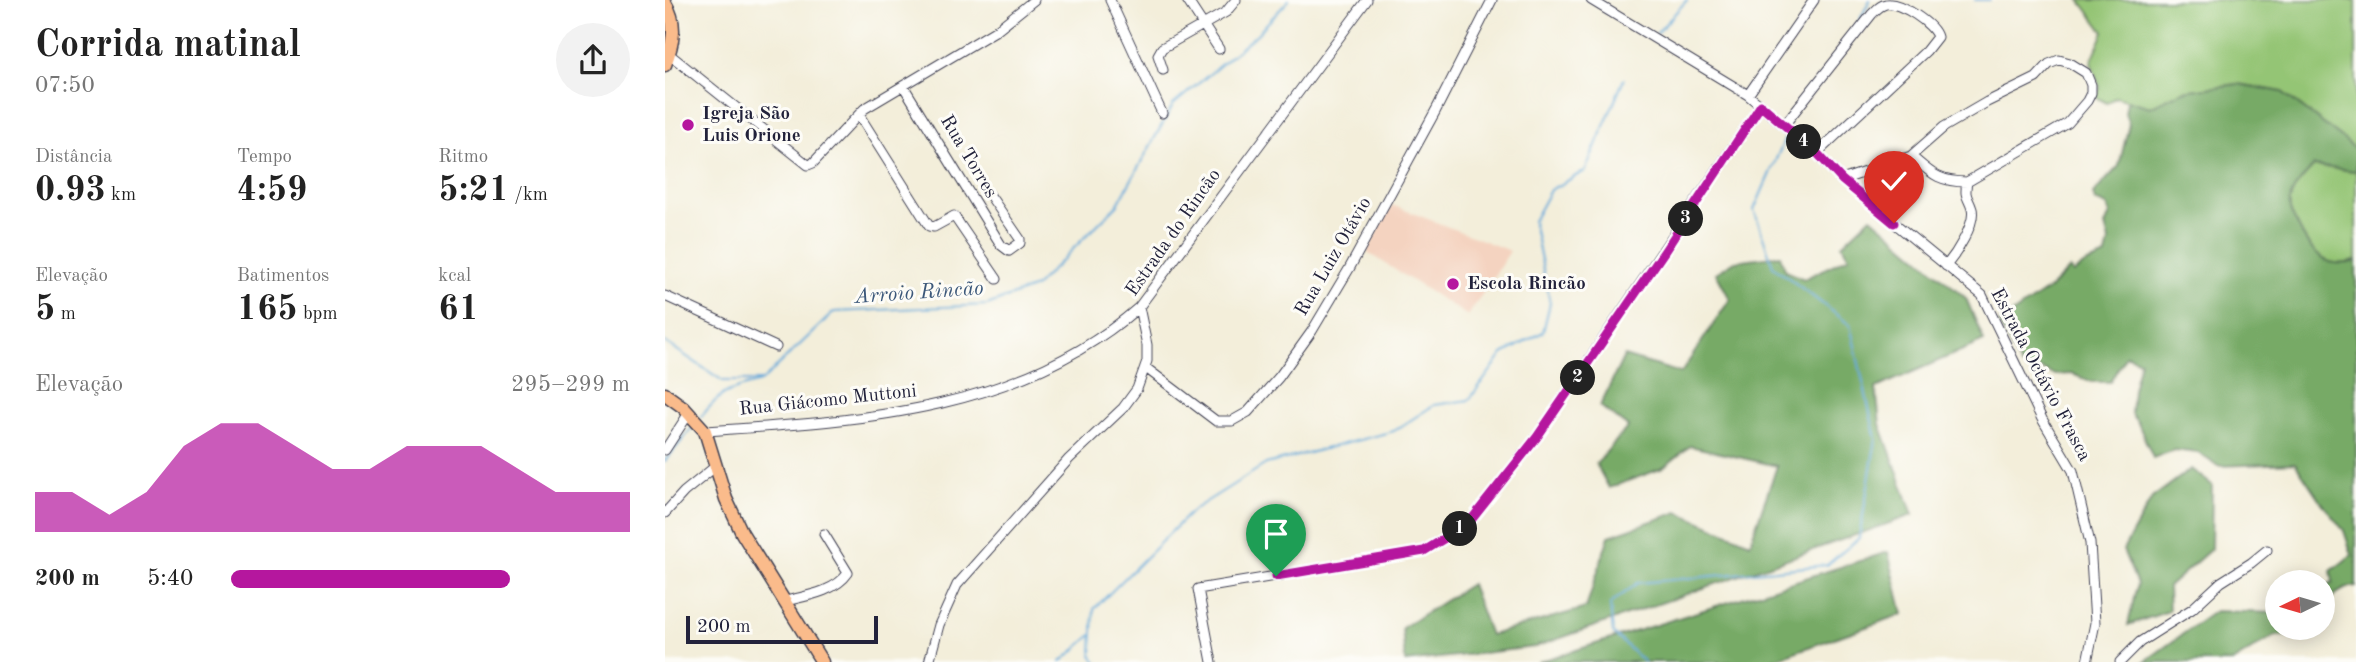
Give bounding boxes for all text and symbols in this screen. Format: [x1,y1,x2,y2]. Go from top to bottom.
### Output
button: share [556,23,630,97]
text: Corrida matinal [35,27,301,65]
text: 07:50 [35,74,95,97]
place label: Igreja São Luis Orione [702,105,801,146]
street label: Rua Torres [936,112,1000,202]
marker: Igreja São Luis Orione [680,117,696,133]
pin: 4 [1787,124,1821,160]
text: 4 [1798,132,1809,151]
text: Distância [35,148,112,167]
text: Tempo [237,148,292,167]
text: Ritmo [438,148,488,167]
pin [1864,151,1924,223]
icon: check [1875,162,1913,200]
street label: Estrada do Rincão [1123,166,1225,300]
text: 0.93 [35,173,106,208]
text: 4:59 [237,173,307,208]
text: 5:21 [438,173,509,208]
text: km [106,186,136,205]
text: /km [509,186,548,205]
street label: Rua Luiz Otávio [1292,194,1376,320]
pin: 3 [1669,202,1703,236]
text: 3 [1680,209,1691,228]
text: Elevação [35,267,108,286]
text: Batimentos [237,267,329,286]
text: kcal [438,267,471,286]
place label: Escola Rincão [1467,275,1586,294]
marker: Escola Rincão [1445,276,1461,292]
water label: Arroio Rincão [853,278,984,308]
street label: Estrada Octávio Frasca [1986,285,2094,465]
text: 5 [35,292,55,327]
text: 165 [237,292,298,327]
text: 61 [438,292,479,327]
text: m [55,305,76,324]
text: bpm [298,305,338,324]
pin: 2 [1560,360,1595,396]
text: 2 [1572,368,1583,387]
text: Elevação [35,373,123,396]
text: 295–299 m [511,373,630,396]
street label: Rua Giácomo Muttoni [738,382,918,420]
pin [1246,504,1306,576]
pin: 1 [1443,512,1477,546]
icon: arrive [1257,515,1295,553]
text: 1 [1454,519,1465,538]
text: 200 m [35,567,100,590]
text: 5:40 [147,567,193,590]
north arrow [2265,570,2335,640]
map controls [2265,570,2335,640]
scale bar [686,613,879,645]
text: 200 m [697,618,750,637]

